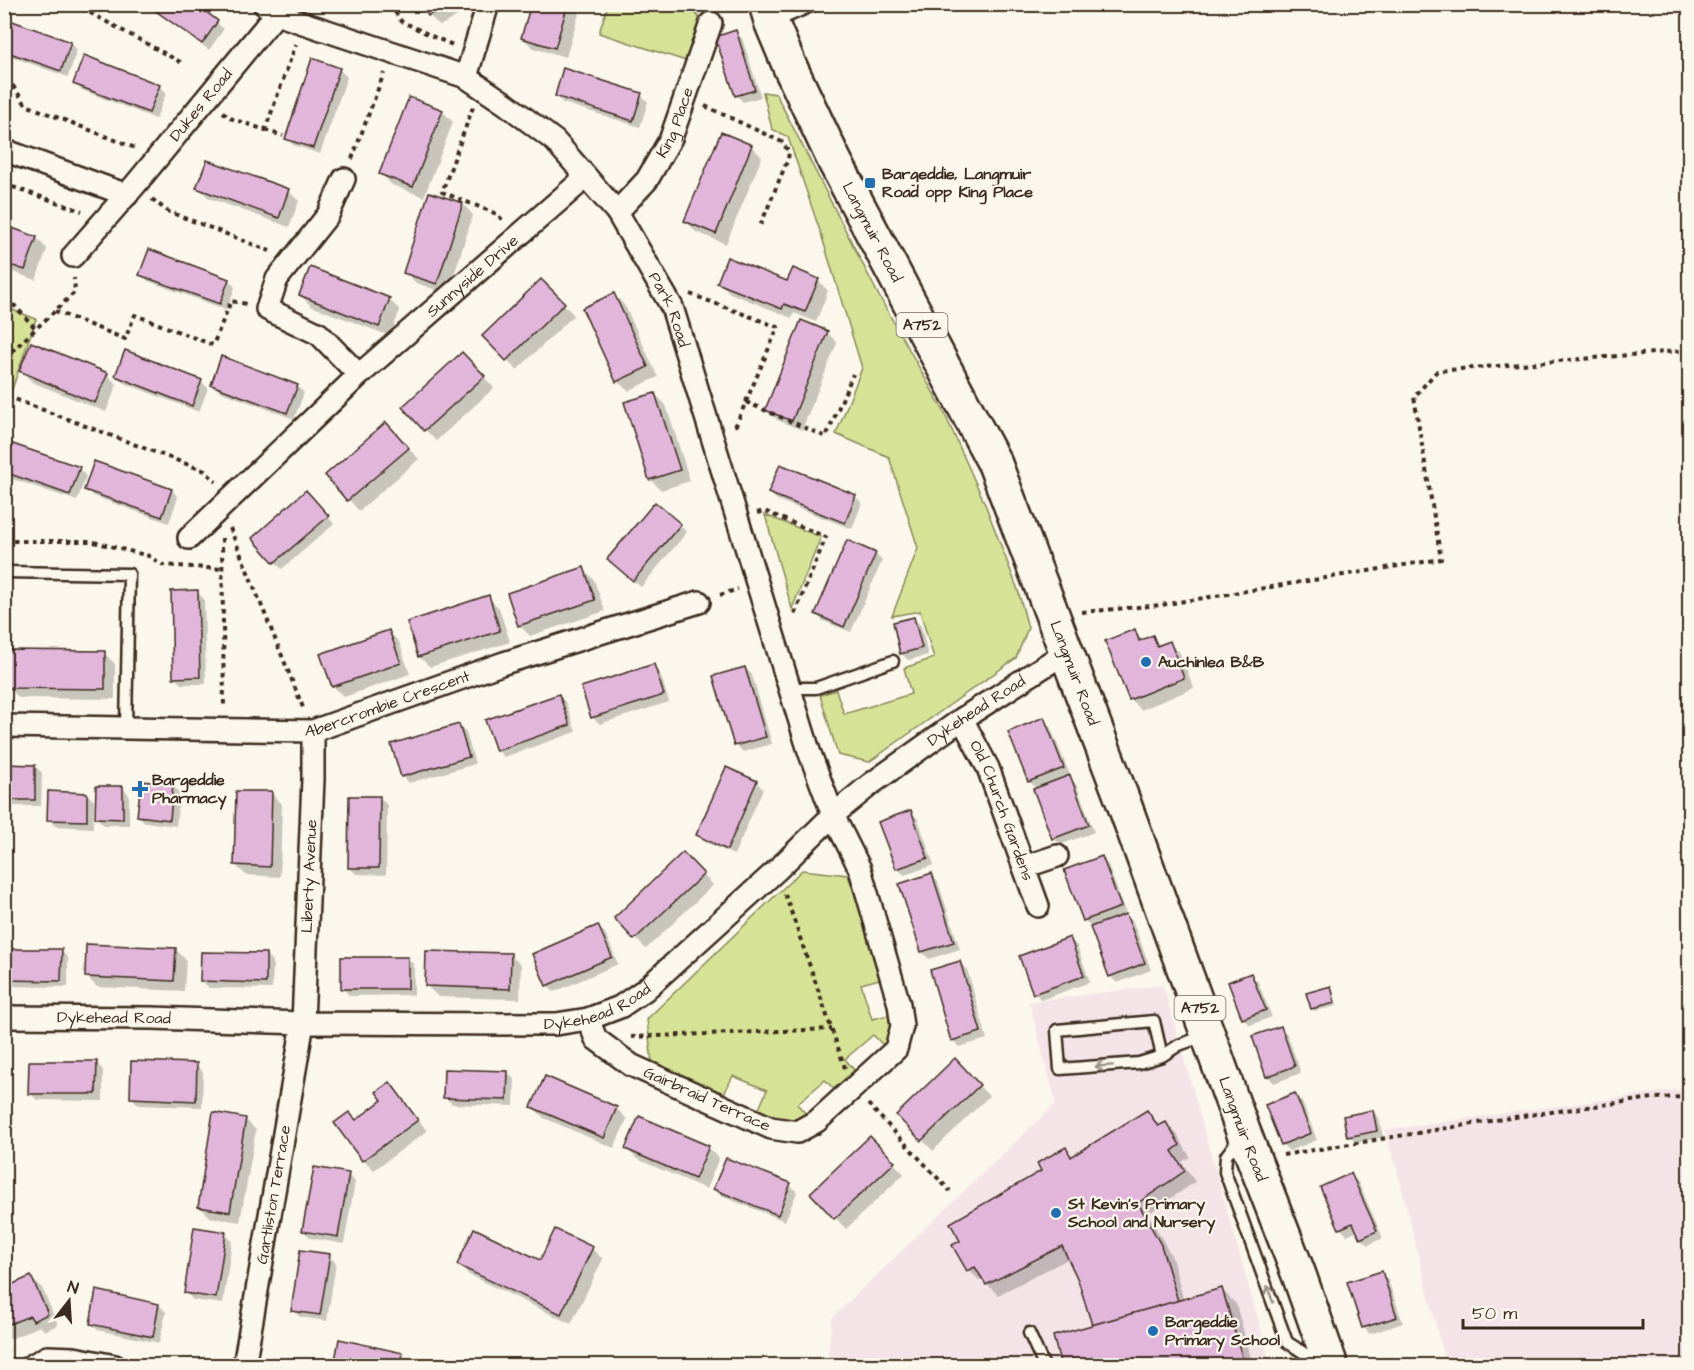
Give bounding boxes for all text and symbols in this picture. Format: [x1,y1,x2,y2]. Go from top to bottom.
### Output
street label: Dukes Road [164,64,238,146]
street label: King Place [651,84,699,162]
place label: Bargeddie, Langmuir Road opp King Place [882,163,1033,205]
marker: Bargeddie, Langmuir Road opp King Place [863,176,877,190]
street label: Langmuir Road [837,178,908,286]
street label: Sunnyside Drive [422,230,523,322]
street label: Park Road [643,268,695,350]
road number: A752 [896,313,948,337]
street label: Langmuir Road [1045,618,1104,729]
place label: Auchinlea B&B [1158,651,1265,673]
marker: Auchinlea B&B [1139,655,1153,669]
street label: Abercrombie Crescent [305,665,473,742]
street label: Dykehead Road [923,670,1030,751]
street label: Old Church Gardens [964,736,1039,884]
place label: Bargeddie Pharmacy [152,769,227,810]
marker: Bargeddie Pharmacy [133,782,147,796]
street label: Liberty Avenue [296,819,322,933]
street label: Dykehead Road [544,978,655,1036]
road number: A752 [1174,996,1226,1020]
street label: Dykehead Road [57,1006,171,1030]
street label: Gairbraid Terrace [640,1061,774,1137]
one-way arrow [1095,1061,1115,1072]
street label: Langmuir Road [1213,1073,1273,1185]
street label: Gartliston Terrace [251,1123,296,1266]
place label: St Kevin's Primary School and Nursery [1067,1193,1216,1234]
marker: St Kevin's Primary School and Nursery [1049,1206,1063,1220]
north arrow [39,1271,99,1331]
text: N [65,1276,81,1300]
one-way arrow [1263,1285,1274,1304]
scale bar [1463,1292,1643,1330]
text: 50 m [1472,1301,1517,1326]
place label: Bargeddie Primary School [1165,1311,1280,1352]
marker: Bargeddie Primary School [1146,1324,1160,1338]

